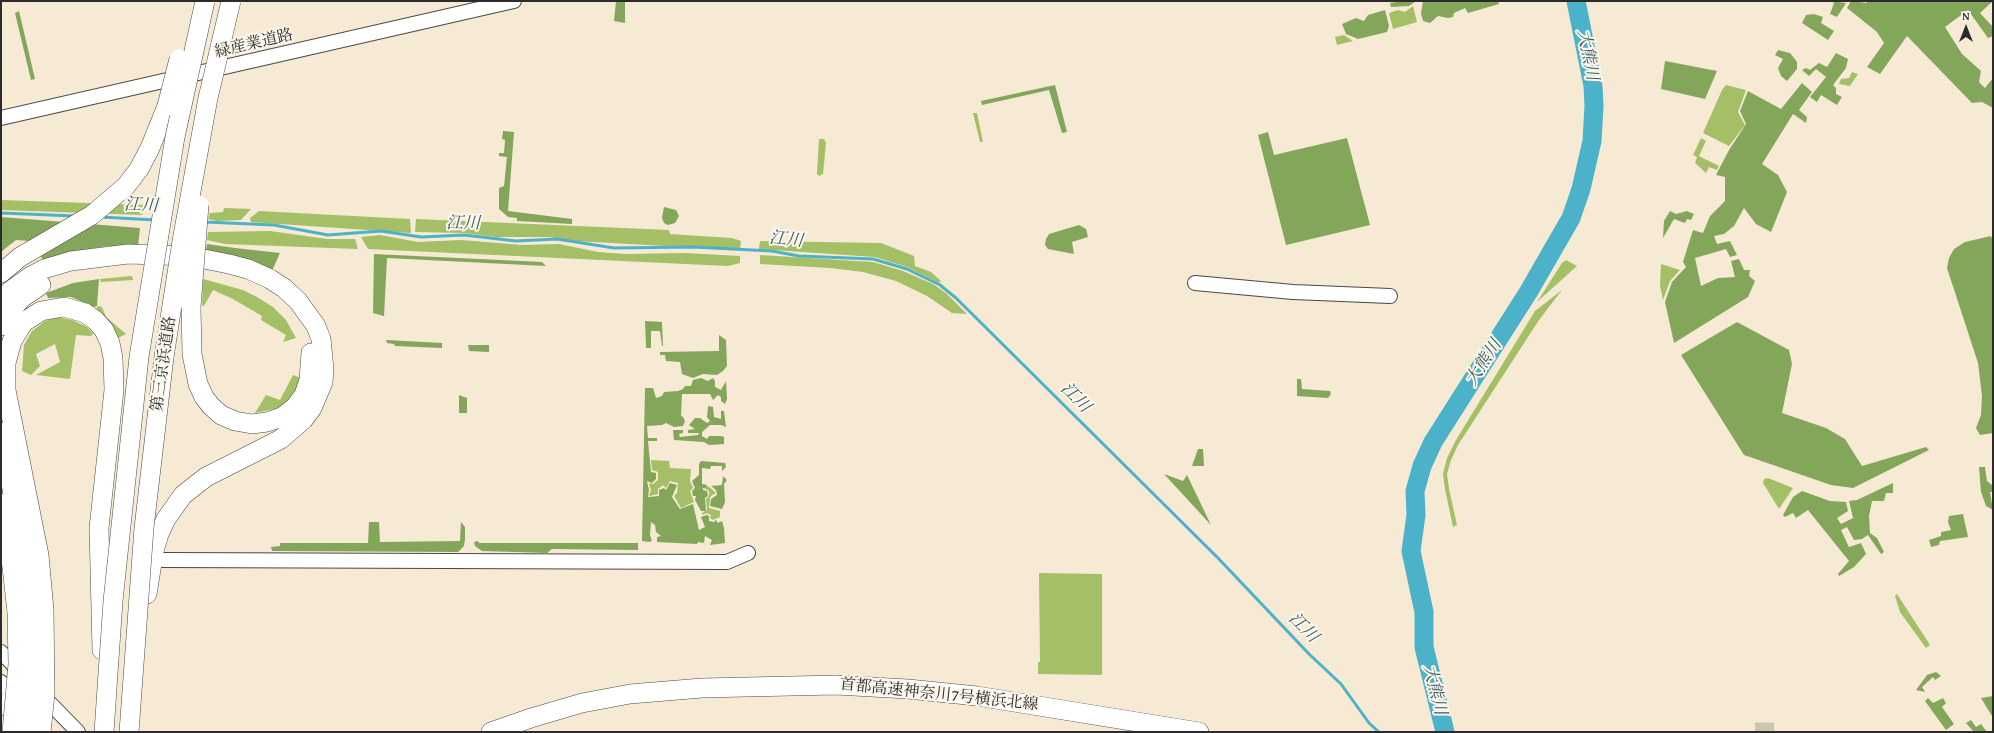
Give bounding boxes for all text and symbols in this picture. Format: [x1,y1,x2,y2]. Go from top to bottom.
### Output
north arrow [1946,8,1986,48]
text: N [1962,8,1970,24]
street label: 緑産業道路 [213,26,295,62]
water label: 大熊川 [1572,28,1602,82]
water label: 江川 [123,195,159,217]
water label: 江川 [446,214,480,234]
water label: 江川 [768,228,804,252]
street label: 第三京浜道路 [148,315,180,413]
water label: 大熊川 [1462,336,1506,390]
water label: 江川 [1056,379,1094,417]
water label: 江川 [1284,609,1322,647]
water label: 大熊川 [1418,663,1450,717]
street label: 首都高速神奈川7号横浜北線 [839,675,1039,715]

